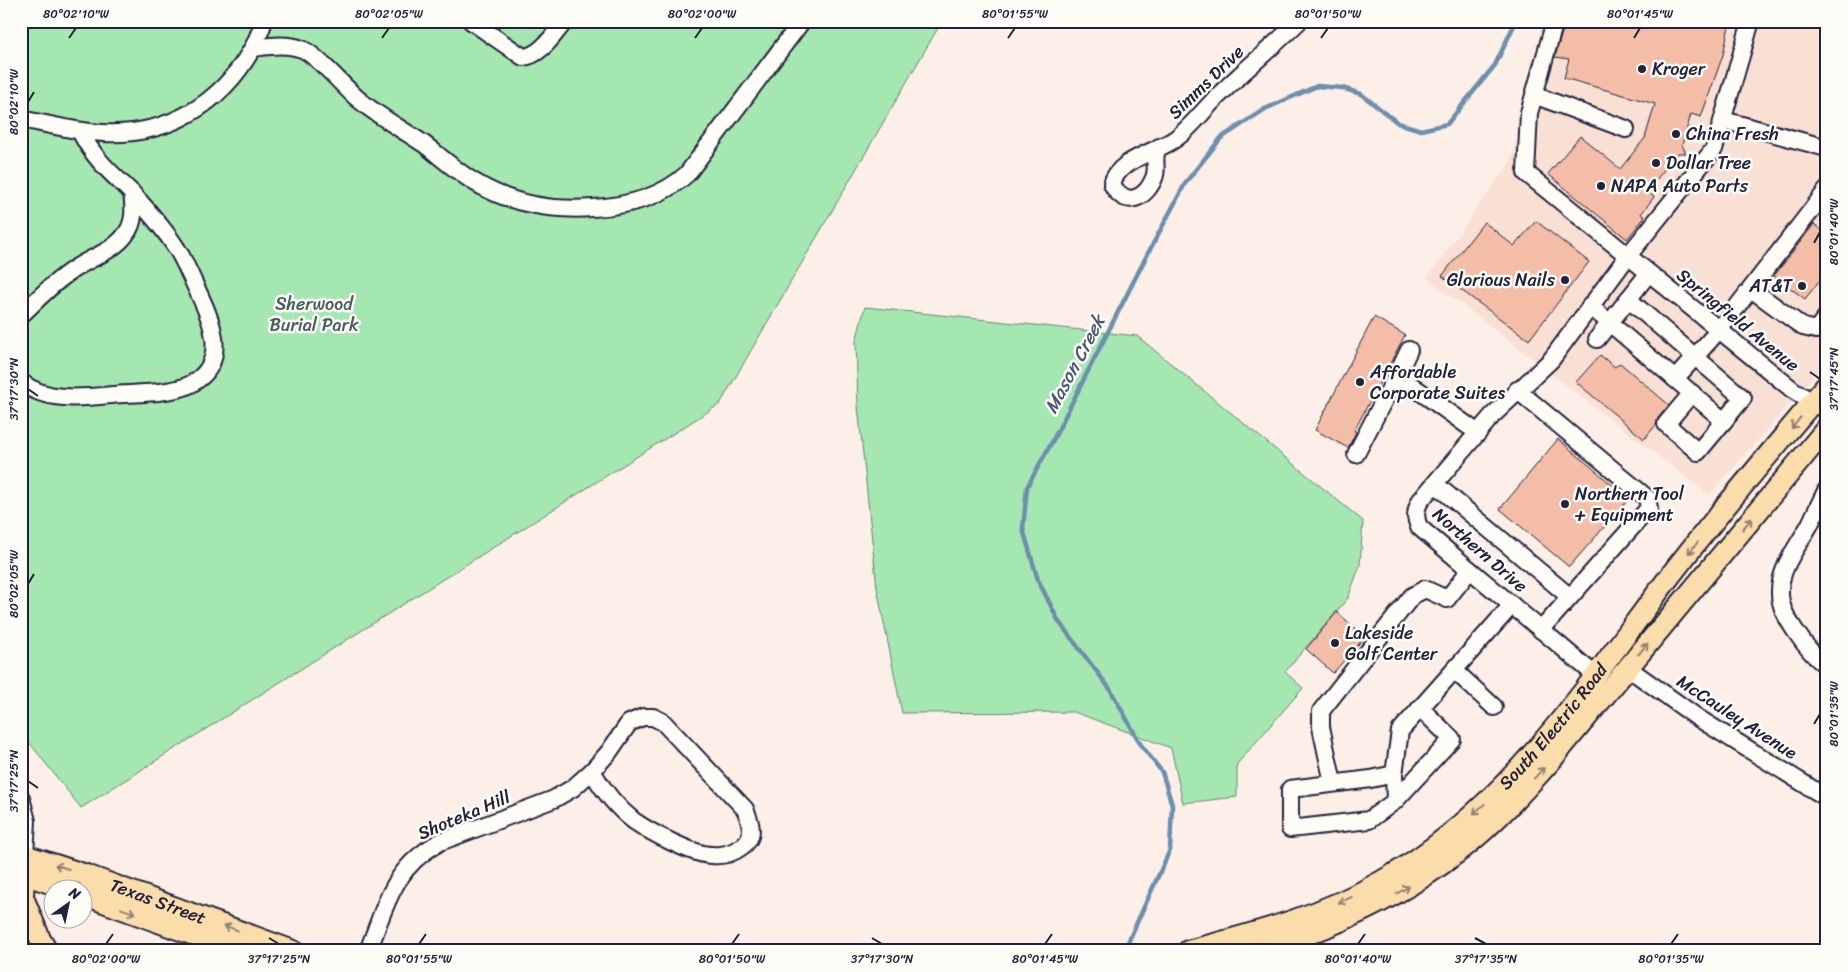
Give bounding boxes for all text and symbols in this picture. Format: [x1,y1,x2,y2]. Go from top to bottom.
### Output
text: 80°02'10"W [43,3,110,25]
text: 80°02'05"W [355,3,424,25]
text: 80°02'00"W [668,3,737,25]
text: 80°01'55"W [982,3,1049,25]
text: 80°01'50"W [1295,3,1362,25]
text: 80°01'45"W [1607,3,1674,25]
street label: Simms Drive [1160,37,1252,127]
place label: Kroger [1652,53,1707,85]
marker: Kroger [1636,63,1648,75]
text: 80°02'10"W [3,68,25,135]
place label: China Fresh [1686,118,1779,150]
marker: China Fresh [1670,128,1682,140]
place label: Dollar Tree [1666,147,1751,179]
marker: Dollar Tree [1650,157,1662,169]
place label: NAPA Auto Parts [1611,170,1749,202]
marker: NAPA Auto Parts [1595,180,1607,192]
text: 80°01'40"W [1823,198,1845,265]
street label: Springfield Avenue [1669,260,1807,380]
place label: Glorious Nails [1447,264,1556,296]
place label: AT&T [1748,270,1793,302]
marker: Glorious Nails [1559,274,1571,286]
marker: AT&T [1796,280,1808,292]
park label: Sherwood Burial Park [269,288,359,341]
water label: Mason Creek [1035,307,1116,419]
text: 37°17'45"N [1823,347,1845,411]
place label: Affordable Corporate Suites [1369,356,1506,409]
text: 37°17'30"N [3,357,25,420]
marker: Affordable Corporate Suites [1354,376,1366,388]
one-way arrow [1790,416,1801,429]
place label: Northern Tool + Equipment [1574,478,1685,531]
marker: Northern Tool + Equipment [1559,498,1571,510]
street label: Northern Drive [1425,499,1535,601]
one-way arrow [1741,518,1752,531]
one-way arrow [1687,542,1698,555]
text: 80°02'05"W [3,549,25,618]
place label: Lakeside Golf Center [1345,617,1439,670]
marker: Lakeside Golf Center [1329,637,1341,649]
one-way arrow [1638,643,1649,656]
street label: South Electric Road [1491,655,1617,798]
street label: McCauley Avenue [1670,666,1804,768]
text: 80°01'35"W [1823,681,1845,747]
text: 37°17'25"N [3,749,25,812]
one-way arrow [1533,767,1545,780]
street label: Shoteka Hill [413,781,516,849]
one-way arrow [1473,804,1486,815]
one-way arrow [54,862,70,871]
street label: Texas Street [105,869,211,934]
north arrow [42,880,92,930]
text: N [63,880,86,907]
one-way arrow [1395,884,1409,894]
one-way arrow [1338,895,1353,905]
one-way arrow [120,907,136,916]
one-way arrow [224,923,239,932]
text: 80°02'00"W [72,948,141,970]
text: 37°17'25"N [248,948,311,970]
text: 80°01'55"W [386,948,453,970]
text: 80°01'50"W [699,948,766,970]
text: 37°17'30"N [851,948,914,970]
text: 80°01'45"W [1012,948,1079,970]
text: 80°01'40"W [1325,948,1392,970]
text: 37°17'35"N [1455,948,1518,970]
text: 80°01'35"W [1638,948,1704,970]

